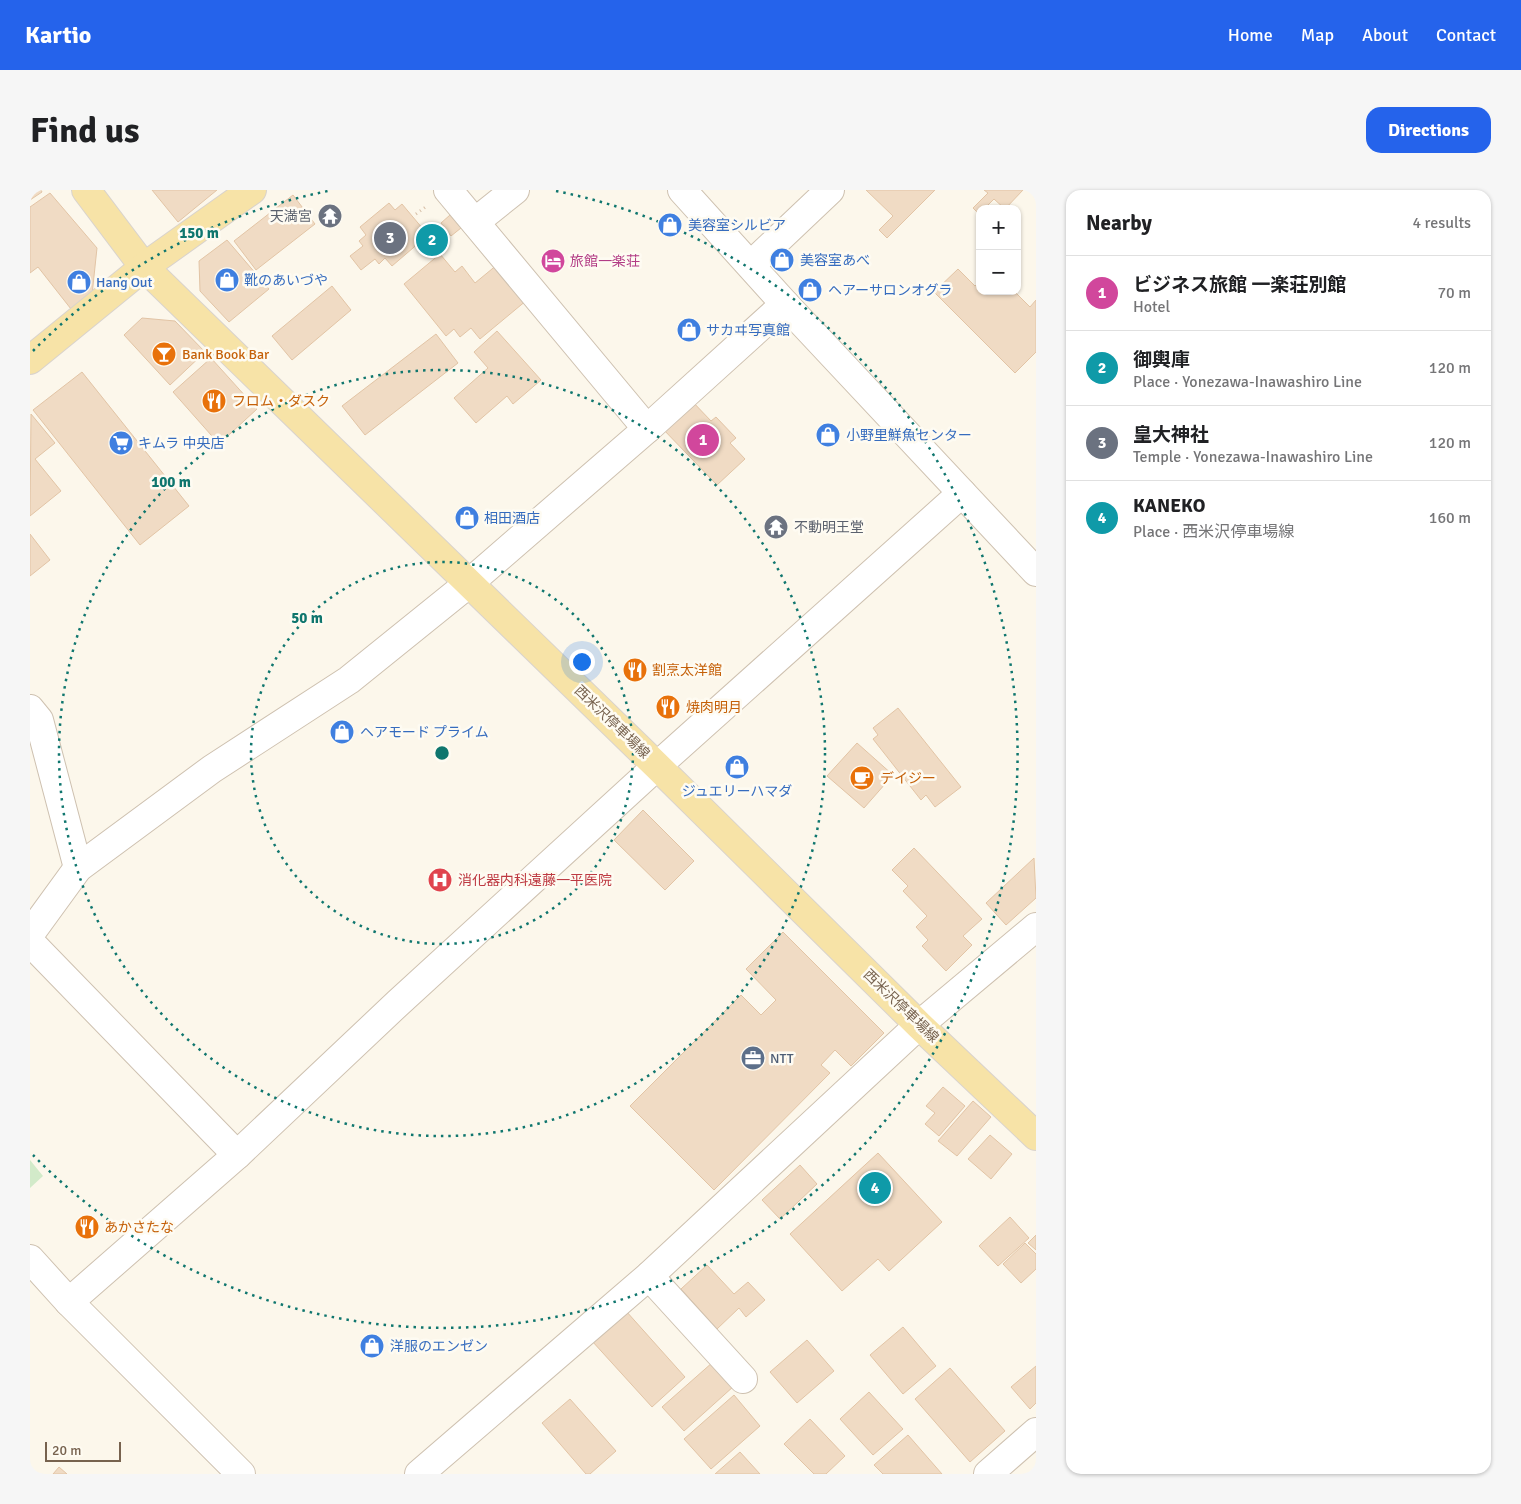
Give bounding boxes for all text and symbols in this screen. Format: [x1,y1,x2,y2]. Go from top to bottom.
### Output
text: Kartio [25,20,91,50]
text: Home [1228,24,1273,46]
text: Map [1301,24,1334,46]
text: About [1362,24,1408,46]
text: Contact [1436,24,1496,46]
button: Directions [1366,107,1491,153]
text: Find us [30,109,140,152]
temple icon: 天満宮 [317,203,343,229]
map controls [976,205,1021,295]
button: + [976,205,1021,250]
place label: 天満宮 [270,208,312,225]
text: Nearby [1086,210,1152,236]
shop icon: 美容室シルビア [657,212,683,238]
text: 4 results [1412,213,1471,233]
place label: 美容室シルビア [688,217,786,234]
pin: 3 [374,219,406,257]
pin: 2 [416,221,448,259]
text: 150 m [179,224,219,242]
shop icon: 美容室あべ [769,247,795,273]
hotel icon: 旅館一楽荘 [540,248,566,274]
button: − [976,250,1021,295]
place label: 美容室あべ [800,252,870,269]
place label: 旅館一楽荘 [570,253,640,270]
shop icon: 靴のあいづや [214,267,240,293]
shop icon: Hang Out [66,269,92,295]
place label: 靴のあいづや [244,272,328,289]
text: ビジネス旅館 一楽荘別館 [1133,273,1346,297]
place label: Hang Out [96,274,153,291]
shop icon: ヘアーサロンオグラ [797,277,823,303]
place label: ヘアーサロンオグラ [828,282,953,299]
text: 1 [1098,283,1106,303]
text: 70 m [1437,283,1471,303]
text: Hotel [1133,297,1170,317]
shop icon: サカヰ写真館 [676,317,702,343]
place label: サカヰ写真館 [706,322,790,339]
bar icon: Bank Book Bar [151,341,177,367]
place label: Bank Book Bar [182,346,270,363]
text: 御輿庫 [1133,348,1190,372]
text: 2 [1098,358,1106,378]
text: 120 m [1429,358,1471,378]
text: Place · Yonezawa-Inawashiro Line [1133,372,1362,392]
restaurant icon: フロム・ダスク [201,388,227,414]
place label: フロム・ダスク [232,393,330,410]
pin: 1 [687,421,719,459]
shop icon: 小野里鮮魚センター [815,422,841,448]
text: 皇大神社 [1133,423,1209,447]
place label: 小野里鮮魚センター [846,427,972,444]
supermarket icon: キムラ 中央店 [108,430,134,456]
text: 3 [1098,433,1106,453]
text: 120 m [1429,433,1471,453]
place label: キムラ 中央店 [138,435,224,452]
text: Temple · Yonezawa-Inawashiro Line [1133,447,1373,467]
text: 100 m [151,473,191,491]
text: KANEKO [1133,494,1205,518]
shop icon: 相田酒店 [454,505,480,531]
text: 4 [1098,508,1106,528]
text: 160 m [1429,508,1471,528]
place label: 相田酒店 [484,510,540,527]
temple icon: 不動明王堂 [763,514,789,540]
place label: 不動明王堂 [794,519,864,536]
text: Place · 西米沢停車場線 [1133,522,1294,542]
text: 50 m [291,609,323,627]
your location [569,649,595,675]
restaurant icon: 割烹太洋館 [622,657,648,683]
place label: 割烹太洋館 [652,662,722,679]
street label: 西米沢停車場線 [571,682,653,762]
restaurant icon: 焼肉明月 [655,694,681,720]
place label: 焼肉明月 [686,699,742,716]
shop icon: ヘアモード プライム [329,719,355,745]
place label: ヘアモード プライム [360,724,489,741]
centre of rings [433,744,451,762]
shop icon: ジュエリーハマダ [724,754,750,780]
cafe icon: デイジー [849,765,875,791]
place label: デイジー [880,770,936,787]
place label: ジュエリーハマダ [682,783,792,800]
hospital icon: 消化器内科遠藤一平医院 [427,867,453,893]
place label: 消化器内科遠藤一平医院 [458,872,612,889]
street label: 西米沢停車場線 [860,966,942,1046]
office icon: NTT [740,1045,766,1071]
place label: NTT [770,1050,794,1067]
pin: 4 [859,1169,891,1207]
restaurant icon: あかさたな [74,1214,100,1240]
place label: あかさたな [104,1219,174,1236]
shop icon: 洋服のエンゼン [359,1333,385,1359]
place label: 洋服のエンゼン [390,1338,488,1355]
scale bar [45,1439,121,1462]
text: 20 m [52,1442,81,1459]

